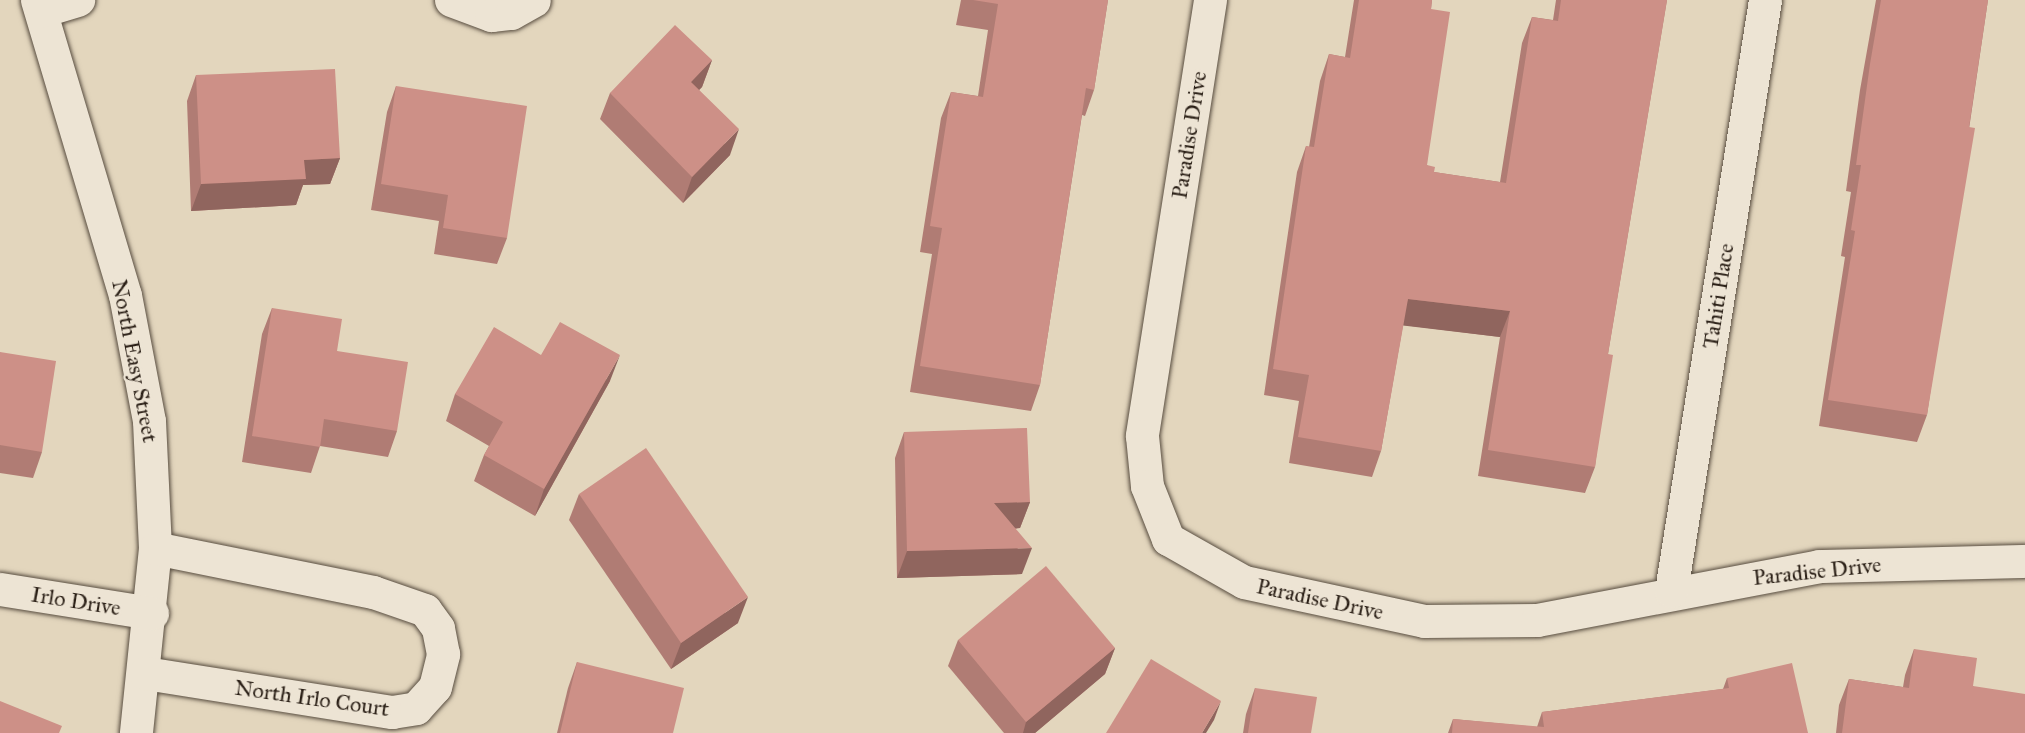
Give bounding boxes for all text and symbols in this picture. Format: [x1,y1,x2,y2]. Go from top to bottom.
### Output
street label: Paradise Drive [1166,69,1212,201]
street label: Tahiti Place [1697,242,1739,350]
street label: North Easy Street [106,277,164,445]
street label: Paradise Drive [1752,551,1882,591]
street label: Paradise Drive [1254,573,1386,625]
street label: Irlo Drive [29,581,123,621]
street label: North Irlo Court [233,674,391,722]

